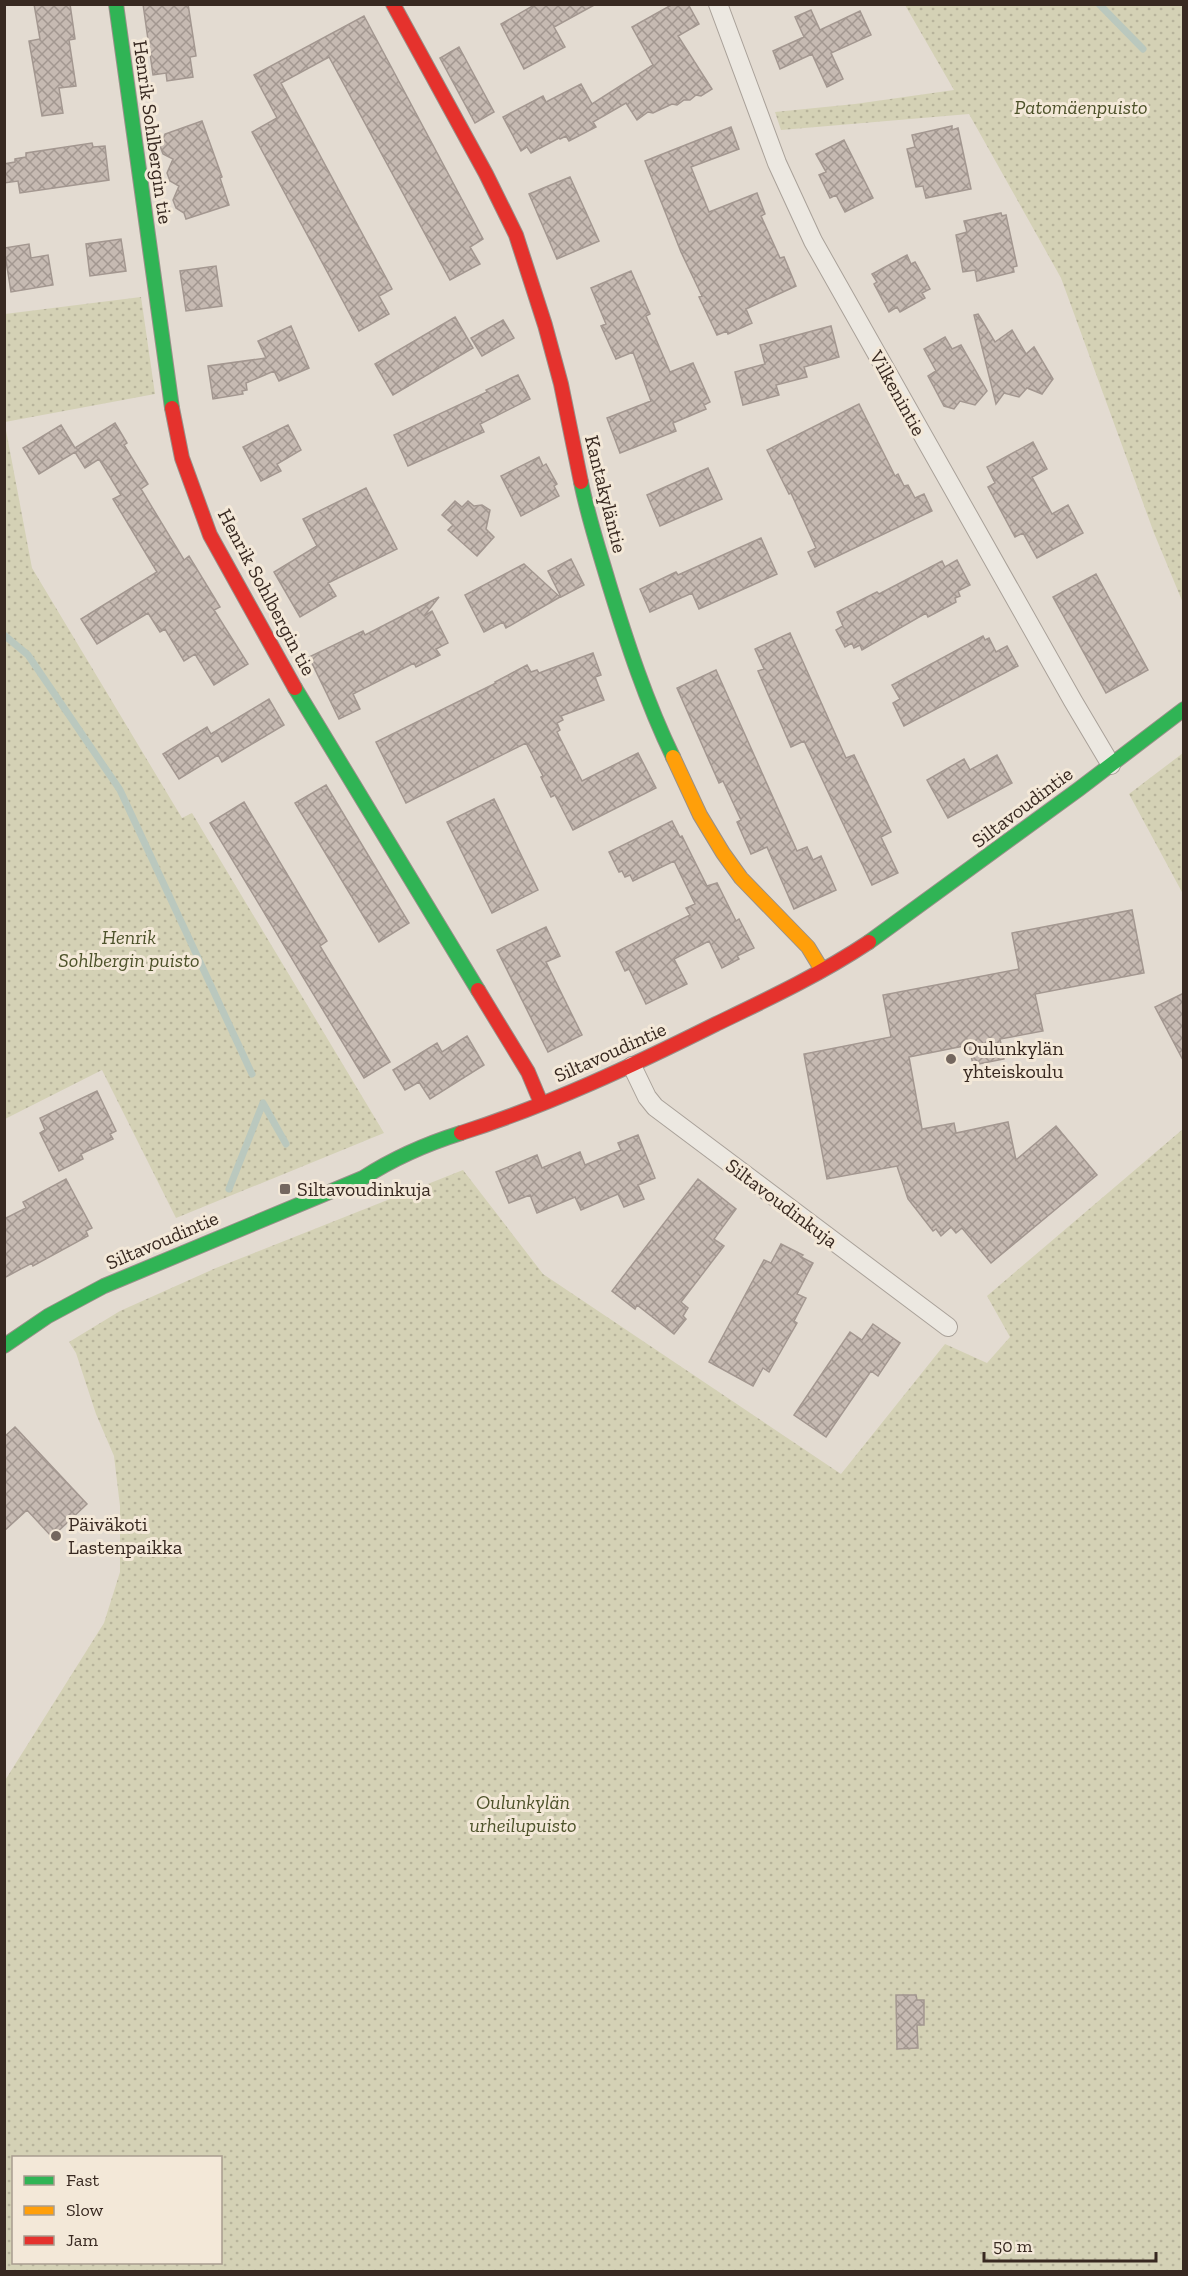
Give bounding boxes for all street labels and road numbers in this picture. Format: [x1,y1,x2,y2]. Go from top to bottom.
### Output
street label: Henrik Sohlbergin tie [128,39,178,225]
street label: Vilkenintie [864,345,931,440]
street label: Kantakyläntie [580,433,632,555]
street label: Henrik Sohlbergin tie [213,505,321,679]
street label: Siltavoudintie [967,761,1077,853]
street label: Siltavoudintie [550,1017,670,1087]
street label: Siltavoudinkuja [721,1153,843,1253]
street label: Siltavoudintie [102,1206,222,1274]

